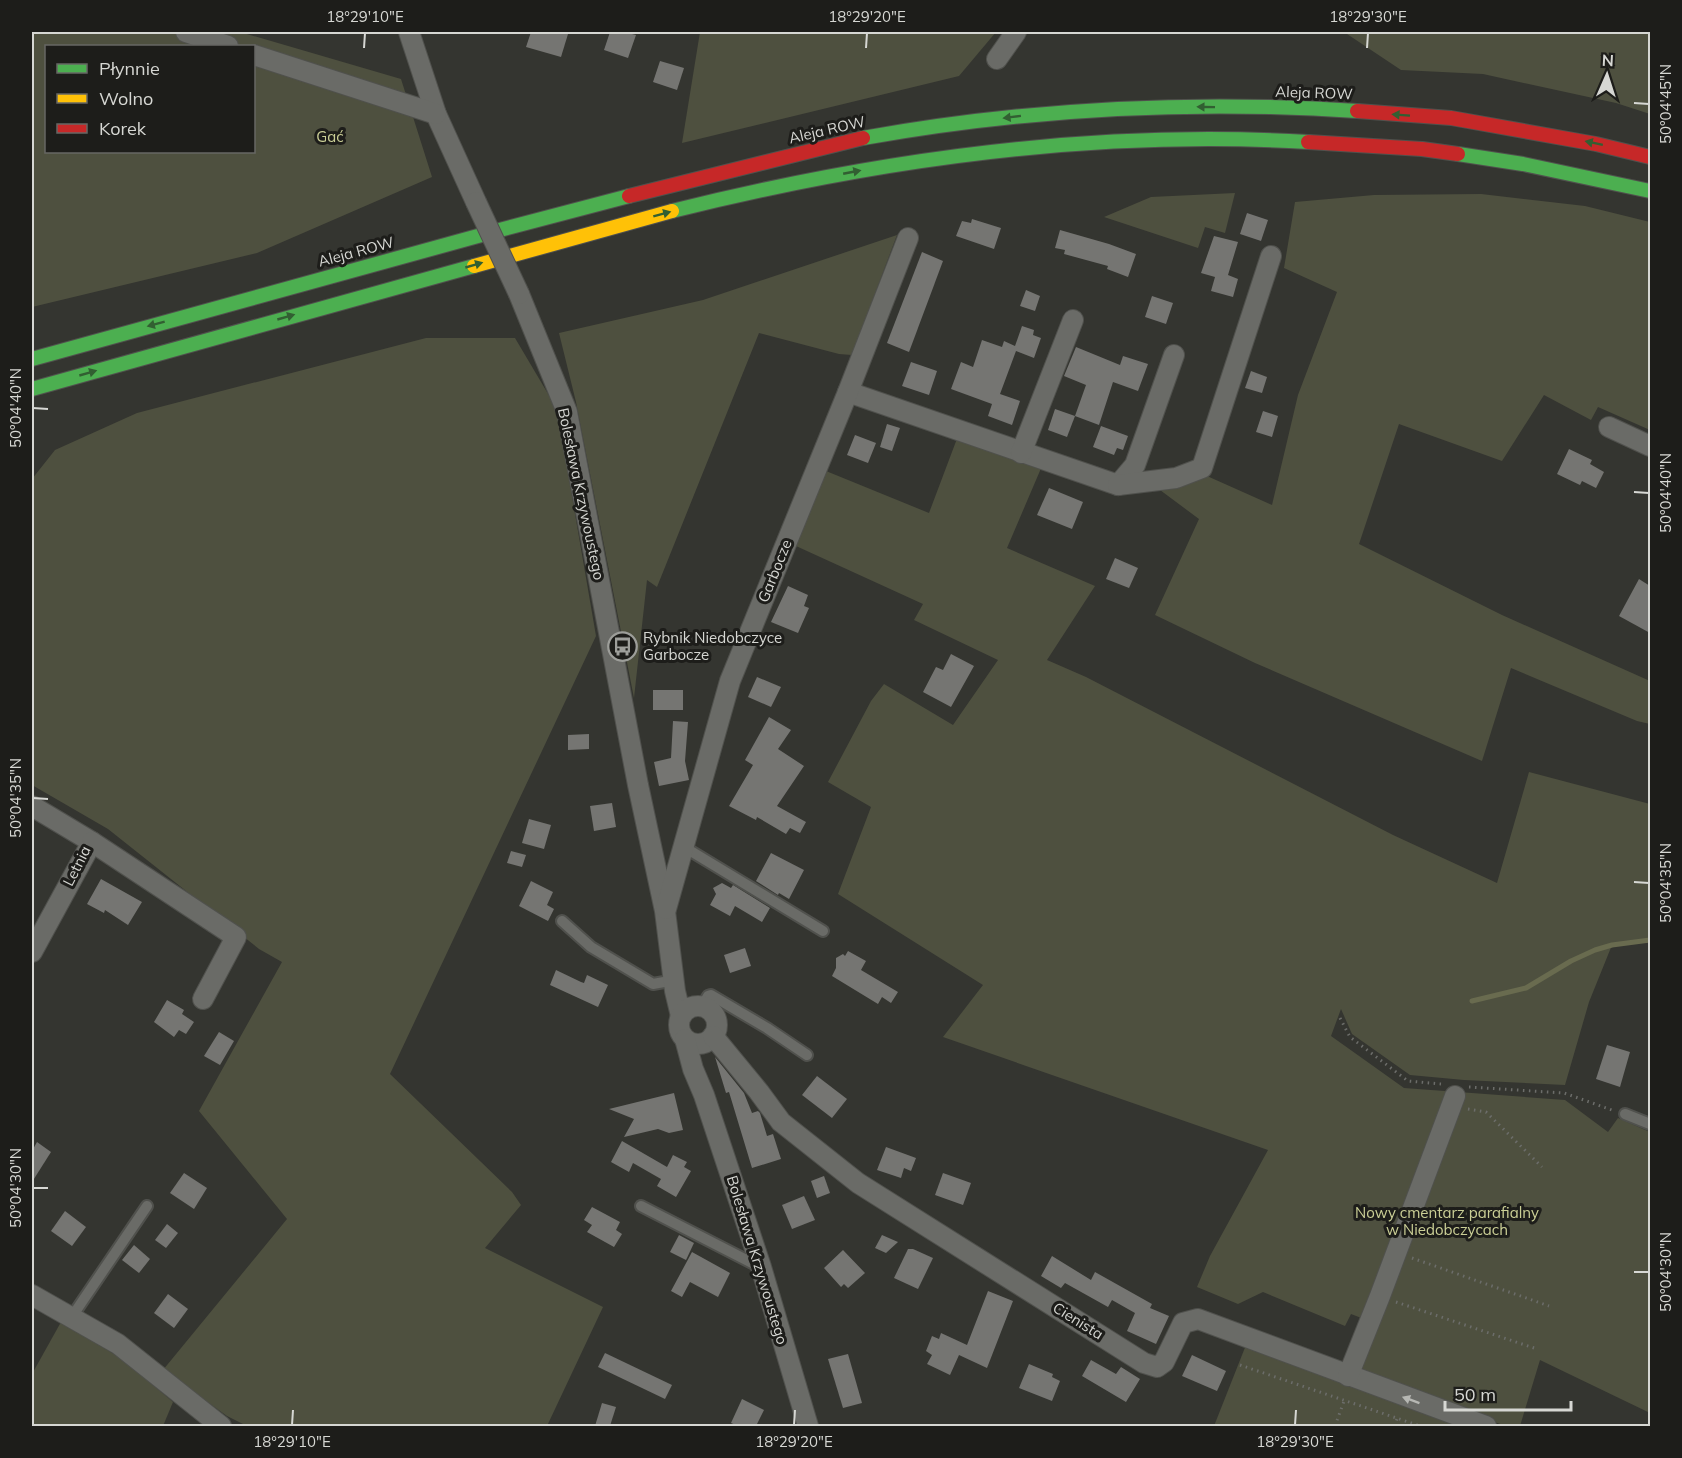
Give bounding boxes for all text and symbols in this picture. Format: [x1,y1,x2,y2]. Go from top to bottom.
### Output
text: 18°29'10"E [326,7,404,26]
text: 18°29'20"E [828,7,906,26]
text: 18°29'30"E [1329,7,1407,26]
legend [45,45,255,153]
north arrow [1577,45,1637,105]
text: N [1601,50,1614,70]
text: Płynnie [99,57,160,80]
text: 50°04'45"N [1656,64,1675,144]
street label: Aleja ROW [1275,82,1353,103]
text: Wolno [99,87,153,110]
one-way arrow [1197,102,1216,112]
one-way arrow [1392,110,1411,119]
street label: Aleja ROW [787,111,867,147]
one-way arrow [1002,112,1021,122]
text: Korek [99,117,147,140]
park label: Gać [316,127,344,146]
one-way arrow [1584,138,1603,148]
one-way arrow [843,167,862,176]
one-way arrow [653,208,671,218]
street label: Aleja ROW [316,232,396,271]
one-way arrow [465,260,483,269]
one-way arrow [277,312,295,321]
one-way arrow [147,320,165,329]
text: 50°04'40"N [6,368,25,448]
one-way arrow [79,368,97,377]
street label: Bolesława Krzywoustego [554,406,609,582]
text: 50°04'40"N [1656,453,1675,533]
street label: Garbocze [753,537,796,605]
place label: Rybnik Niedobczyce Garbocze [643,628,782,664]
bus stop icon: Rybnik Niedobczyce Garbocze [606,631,638,663]
text: 50°04'35"N [6,758,25,838]
street label: Letnia [58,842,95,889]
text: 50°04'35"N [1656,843,1675,923]
text: 50°04'30"N [6,1148,25,1228]
street label: Bolesława Krzywoustego [723,1173,792,1347]
park label: Nowy cmentarz parafialny w Niedobczycach [1355,1203,1539,1239]
text: 50°04'30"N [1656,1232,1675,1312]
street label: Cienista [1049,1298,1107,1343]
scale bar [1445,1374,1571,1412]
text: 50 m [1454,1383,1496,1406]
one-way arrow [1402,1394,1420,1404]
text: 18°29'10"E [253,1432,331,1451]
text: 18°29'20"E [755,1432,833,1451]
text: 18°29'30"E [1256,1432,1334,1451]

